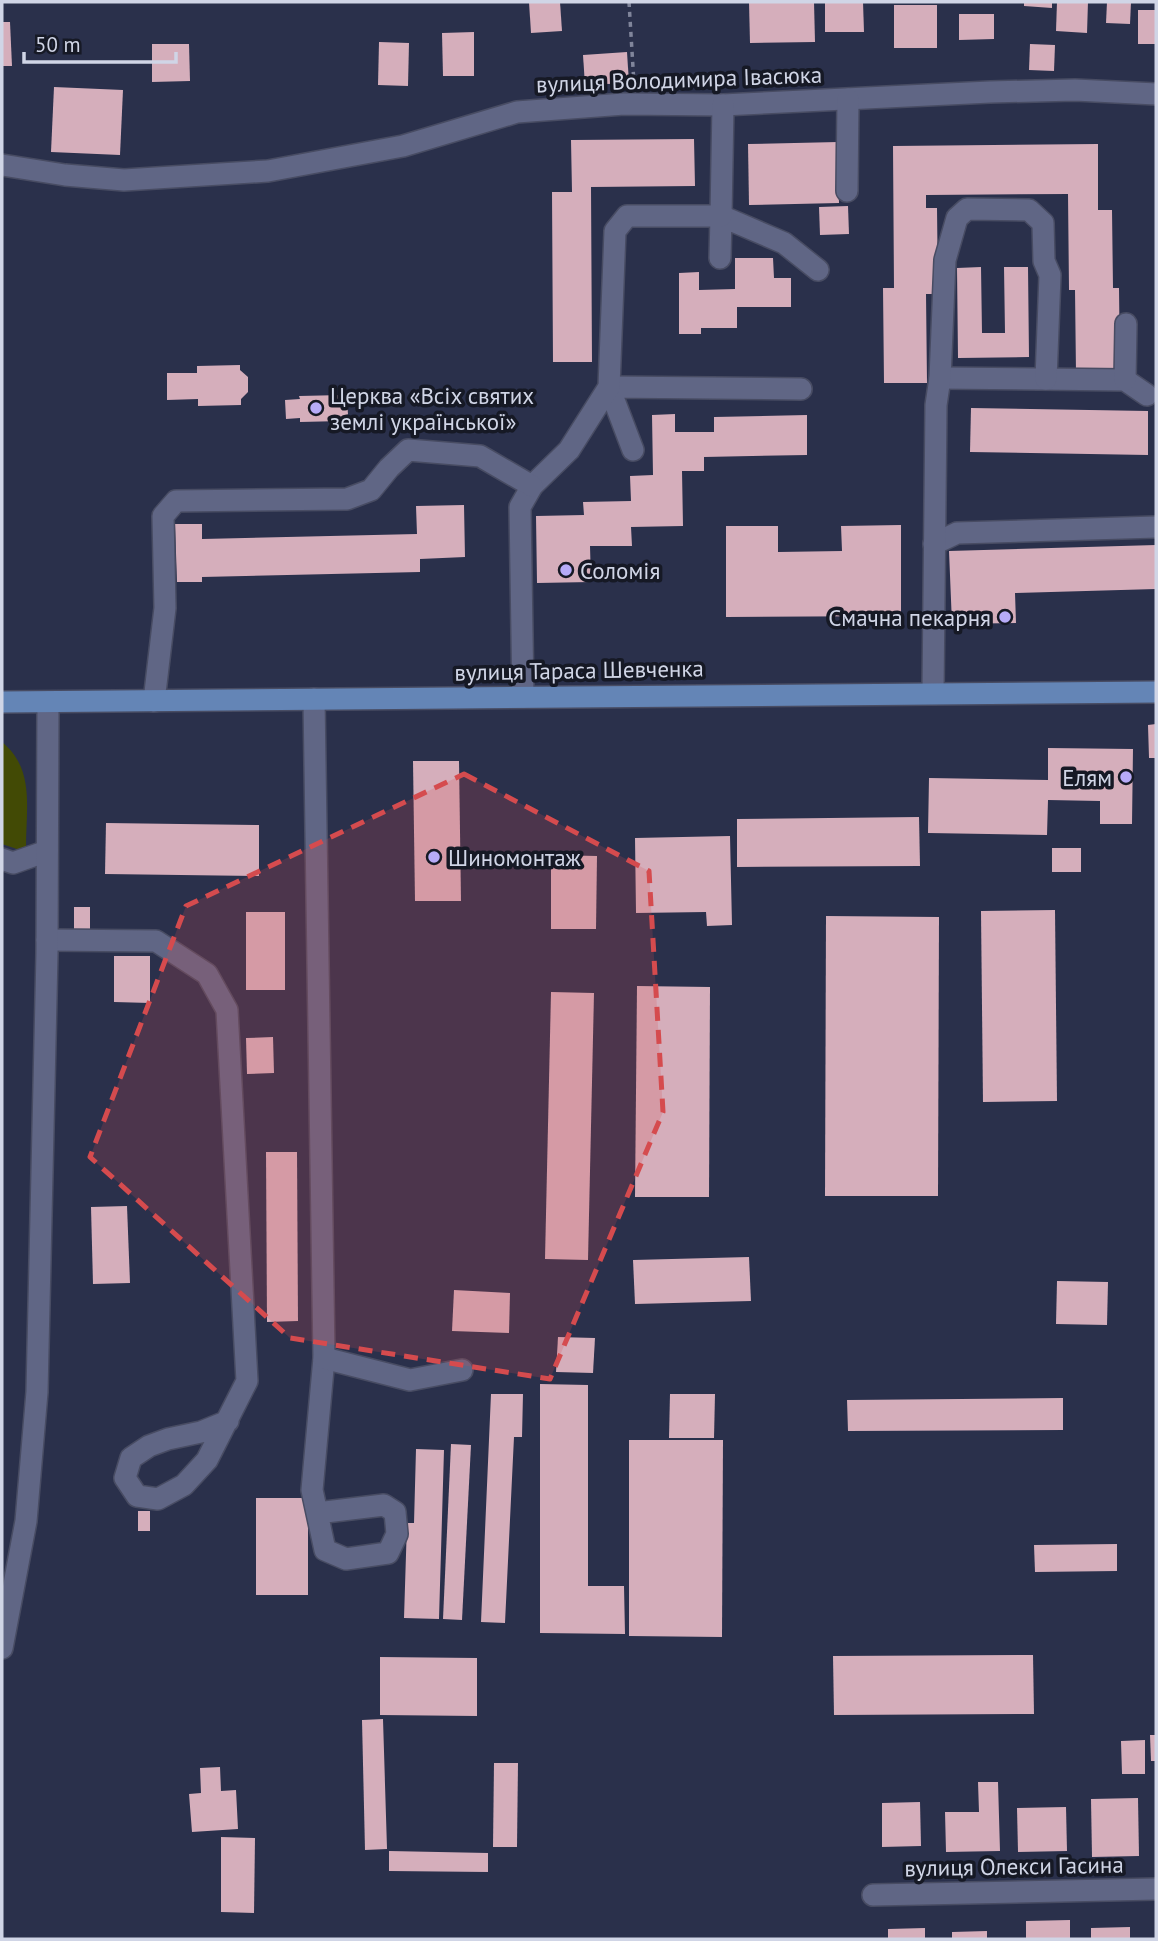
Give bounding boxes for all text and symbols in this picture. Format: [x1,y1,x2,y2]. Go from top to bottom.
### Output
scale bar [24,21,177,65]
text: 50 m [35,31,81,58]
street label: вулиця Володимира Івасюка [535,60,823,98]
place label: Церква «Всіх святих землі української» [330,381,534,436]
marker: Церква «Всіх святих землі української» [308,400,324,416]
place label: Соломiя [580,556,660,585]
marker: Соломiя [558,562,574,578]
place label: Смачна пекарня [828,603,991,632]
marker: Смачна пекарня [997,609,1013,625]
street label: вулиця Тараса Шевченка [454,653,704,687]
place label: Елям [1062,763,1112,792]
marker: Елям [1118,769,1134,785]
place label: Шиномонтаж [448,843,582,872]
marker: Шиномонтаж [426,849,442,865]
street label: вулиця Олекси Гасина [904,1850,1124,1882]

